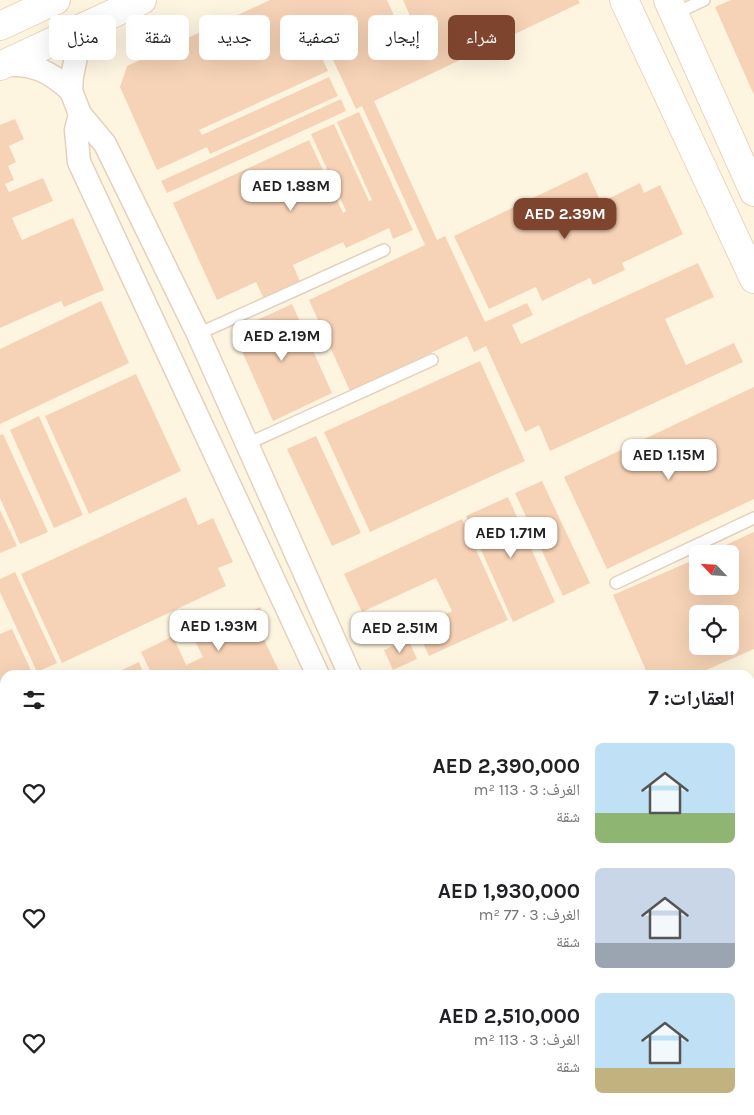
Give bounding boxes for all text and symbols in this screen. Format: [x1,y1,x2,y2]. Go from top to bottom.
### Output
chip: منزل [49,15,116,60]
chip: شقة [126,15,189,60]
chip: جديد [199,15,270,60]
chip: تصفية [280,15,358,60]
chip: إيجار [368,15,438,60]
chip: شراء [448,15,515,60]
pin: AED 1.88M [234,170,348,212]
text: AED 1.88M [252,176,330,195]
pin: AED 2.39M [508,198,622,240]
text: AED 2.39M [524,204,606,223]
pin: AED 2.19M [225,320,339,362]
text: AED 2.19M [244,326,321,345]
pin: AED 1.15M [612,438,726,481]
text: AED 1.15M [633,445,705,464]
pin: AED 1.71M [454,516,568,559]
text: AED 1.71M [475,523,547,542]
north arrow [689,545,739,595]
map controls [689,545,739,655]
button: locate [689,605,739,655]
pin: AED 1.93M [162,610,276,652]
pin: AED 2.51M [343,612,457,654]
text: AED 1.93M [180,616,258,635]
text: AED 2.51M [362,618,438,637]
icon: filters [20,686,48,714]
text: العقارات: 7 [648,686,735,710]
text: AED 2,390,000 [432,754,580,778]
icon: home [635,763,695,823]
icon: heart [20,779,48,807]
text: الغرف: 3 · 113 m² [473,780,580,799]
text: شقة [556,807,580,826]
text: AED 1,930,000 [438,879,580,903]
icon: home [635,888,695,948]
icon: heart [20,904,48,932]
text: الغرف: 3 · 77 m² [478,905,580,924]
text: شقة [556,932,580,951]
text: AED 2,510,000 [439,1004,580,1028]
icon: home [635,1013,695,1073]
icon: heart [20,1029,48,1057]
text: الغرف: 3 · 113 m² [473,1030,580,1049]
text: شقة [556,1057,580,1076]

